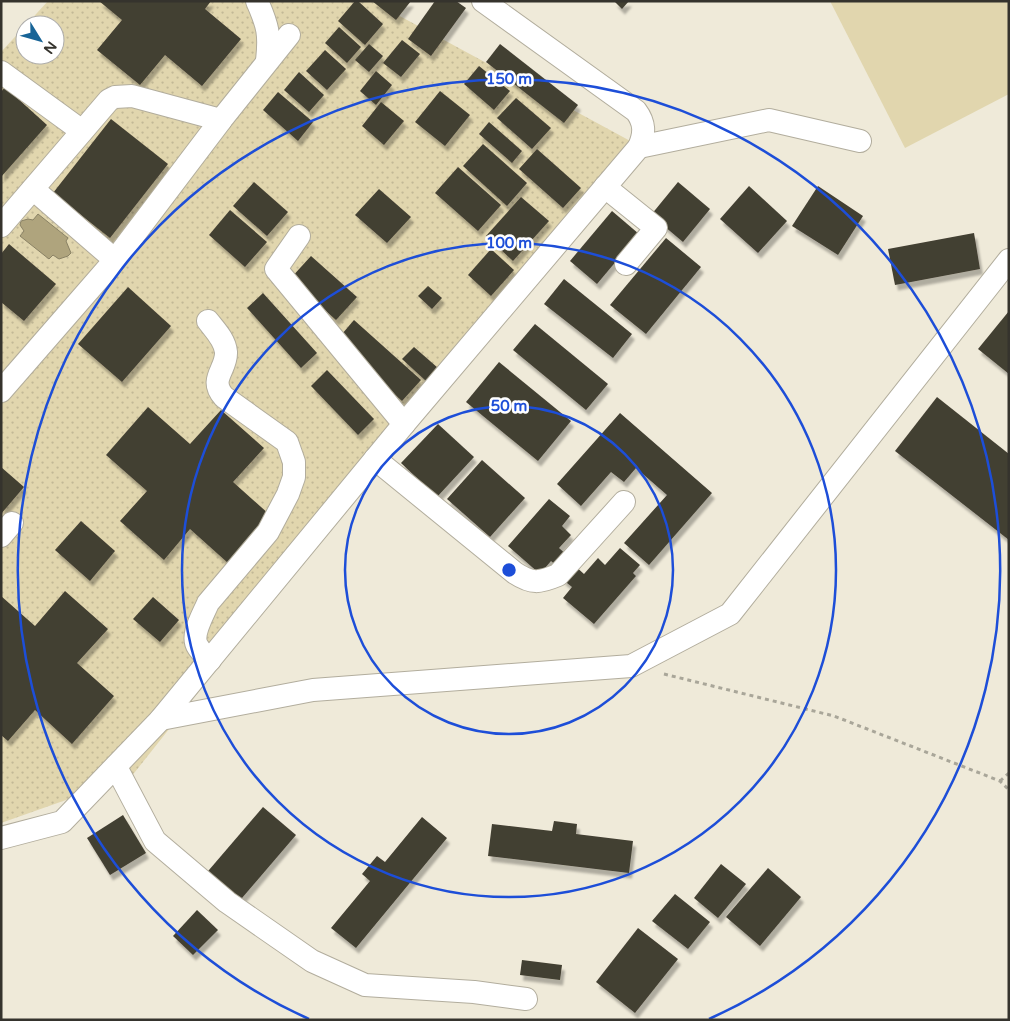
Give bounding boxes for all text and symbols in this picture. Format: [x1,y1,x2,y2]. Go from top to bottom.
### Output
north arrow [15,15,65,65]
text: N [40,38,60,57]
text: 150 m [486,70,532,88]
text: 100 m [486,234,532,252]
text: 50 m [491,397,527,415]
centre of rings [500,561,518,579]

